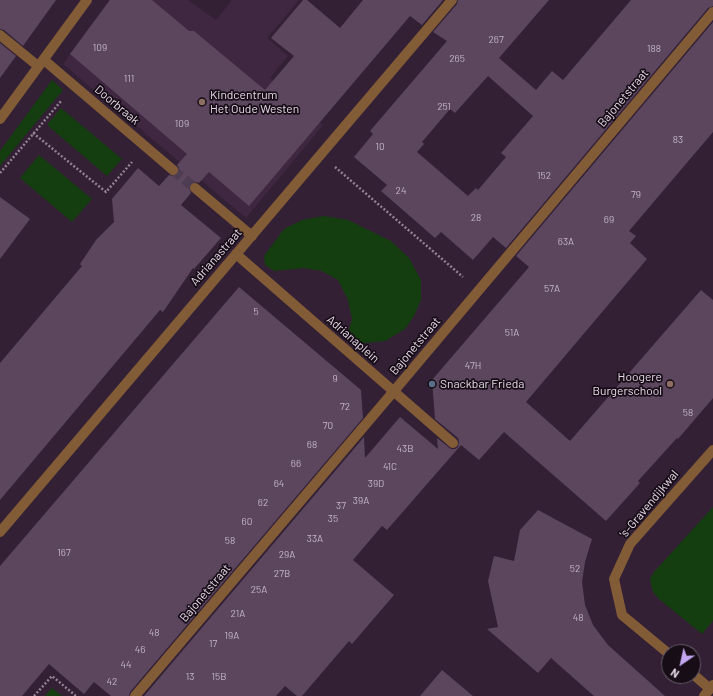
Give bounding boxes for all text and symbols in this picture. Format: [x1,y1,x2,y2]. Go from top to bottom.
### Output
house number: 267 [488,34,504,46]
house number: 109 [93,42,107,54]
house number: 188 [647,43,661,55]
house number: 265 [449,53,465,65]
street label: Bajonetstraat [595,66,651,130]
house number: 111 [124,73,134,85]
street label: Doorbraak [92,82,142,128]
place label: Kindcentrum Het Oude Westen [210,88,299,116]
marker: Kindcentrum Het Oude Westen [197,97,207,107]
house number: 251 [437,101,451,113]
house number: 109 [175,118,189,130]
house number: 83 [673,134,683,146]
house number: 10 [375,141,385,153]
house number: 152 [537,170,551,182]
house number: 24 [396,185,406,197]
house number: 79 [631,189,641,201]
house number: 28 [471,212,481,224]
house number: 69 [604,214,614,226]
street label: Adrianastraat [187,226,245,288]
house number: 63A [558,236,574,248]
house number: 57A [544,283,560,295]
house number: 5 [253,306,259,318]
street label: Adrianaplein [324,312,382,366]
street label: Bajonetstraat [387,314,443,378]
house number: 51A [505,327,519,339]
house number: 47H [465,360,481,372]
place label: Hoogere Burgerschool [593,370,662,398]
house number: 9 [332,373,338,385]
place label: Snackbar Frieda [440,377,524,391]
marker: Snackbar Frieda [427,379,437,389]
marker: Hoogere Burgerschool [665,379,675,389]
house number: 72 [340,401,350,413]
house number: 58 [683,407,693,419]
house number: 70 [323,420,333,432]
house number: 68 [307,439,317,451]
house number: 43B [397,443,413,455]
house number: 66 [291,458,301,470]
house number: 41C [383,461,397,473]
street label: 's-Gravendijkwal [617,467,681,541]
house number: 64 [274,478,284,490]
house number: 39D [368,478,384,490]
house number: 39A [353,495,369,507]
house number: 62 [258,497,268,509]
house number: 37 [336,500,346,512]
house number: 35 [328,513,338,525]
house number: 60 [242,516,252,528]
house number: 33A [307,533,323,545]
house number: 58 [225,535,235,547]
house number: 167 [57,547,71,559]
house number: 29A [279,549,295,561]
street label: Bajonetstraat [177,561,233,625]
house number: 52 [570,563,580,575]
house number: 27B [274,568,290,580]
house number: 25A [251,584,267,596]
house number: 21A [231,608,245,620]
house number: 48 [573,612,583,624]
house number: 48 [149,627,159,639]
house number: 19A [225,630,239,642]
house number: 17 [209,638,217,650]
house number: 46 [135,644,145,656]
north arrow [661,644,701,684]
house number: 44 [120,659,132,671]
text: N [668,666,681,681]
house number: 13 [186,671,194,683]
house number: 15B [212,671,226,683]
house number: 42 [107,676,117,688]

